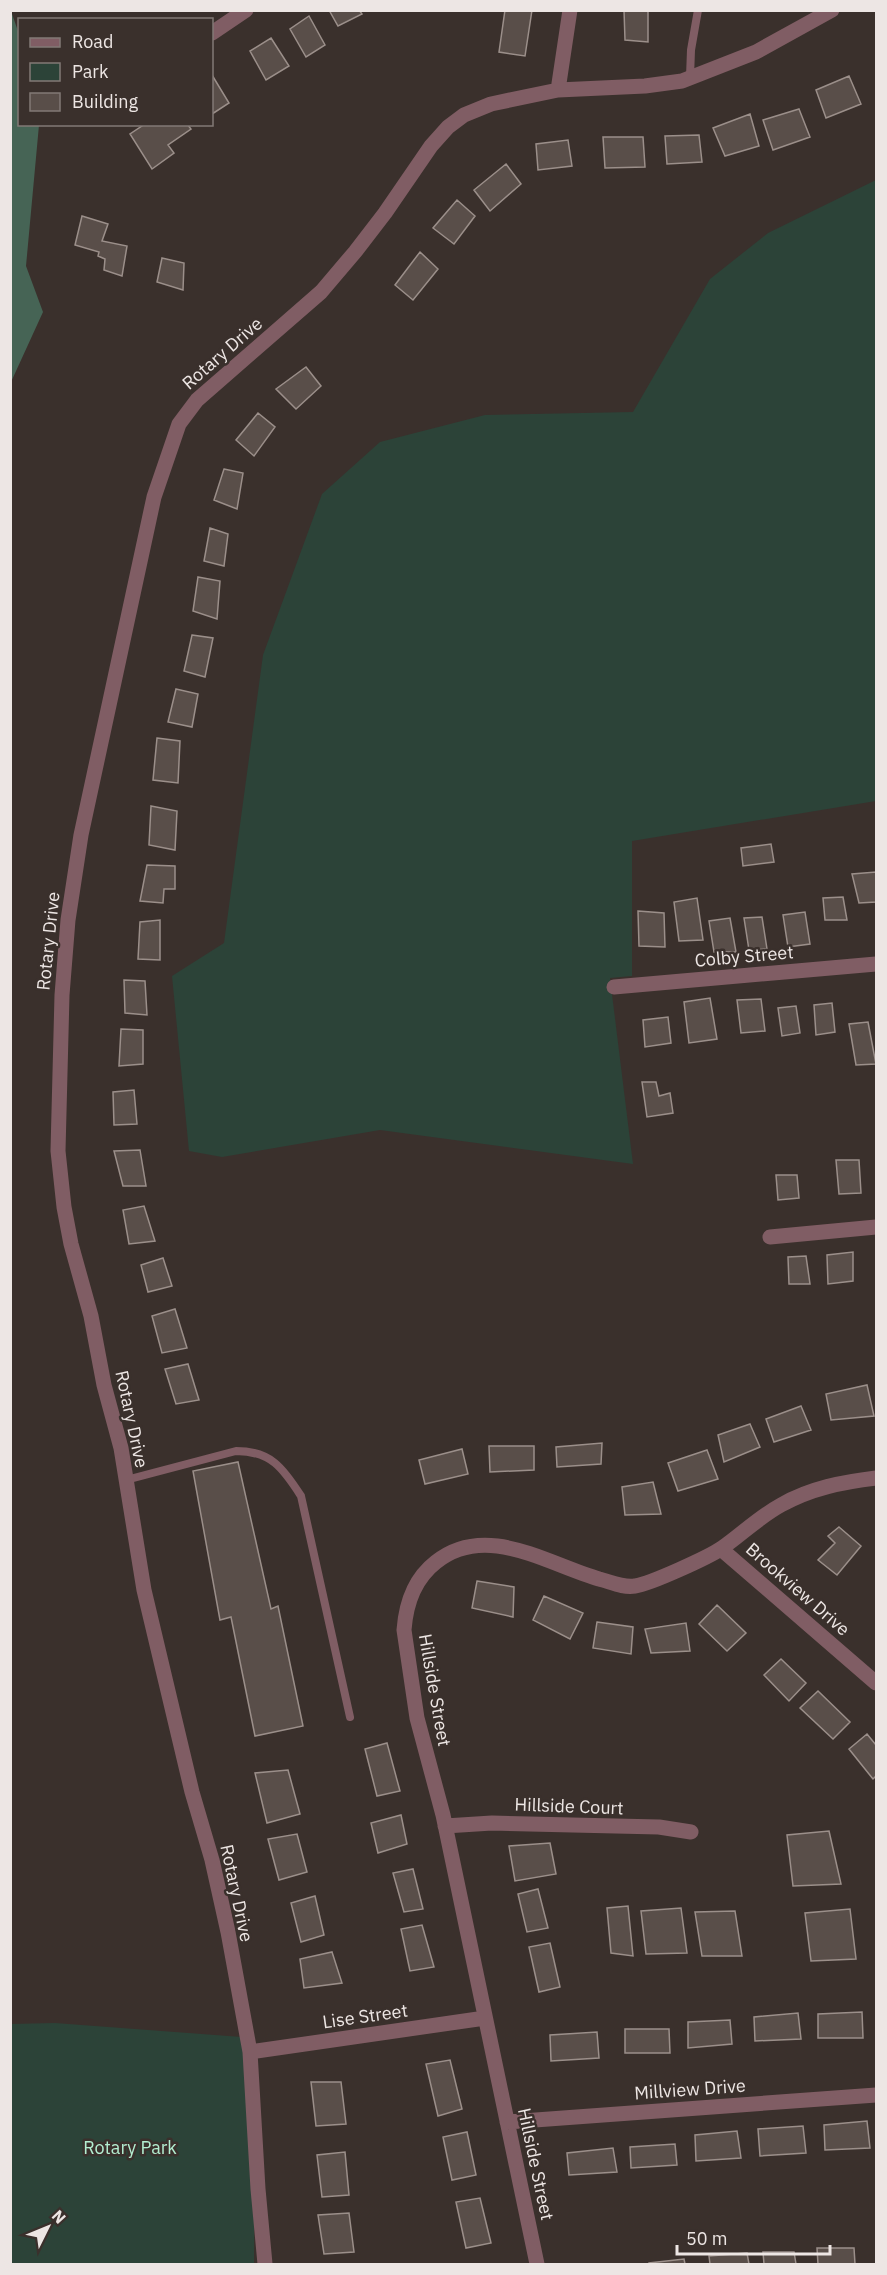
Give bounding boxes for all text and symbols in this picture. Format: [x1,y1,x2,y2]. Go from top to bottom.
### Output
legend [18,18,213,126]
text: Road [72,30,113,53]
text: Park [72,60,109,83]
text: Building [72,90,139,113]
street label: Rotary Drive [177,312,267,394]
street label: Rotary Drive [31,890,65,991]
street label: Colby Street [694,940,794,972]
street label: Rotary Drive [110,1368,154,1470]
street label: Brookview Drive [741,1537,855,1641]
street label: Hillside Street [414,1632,456,1748]
street label: Hillside Court [514,1793,624,1819]
street label: Rotary Drive [215,1842,259,1944]
street label: Lise Street [321,1999,409,2033]
street label: Millview Drive [634,2074,747,2104]
street label: Hillside Street [513,2106,559,2222]
park label: Rotary Park [83,2136,177,2159]
north arrow [18,2197,78,2257]
text: N [48,2206,70,2228]
scale bar [677,2218,830,2256]
text: 50 m [686,2227,728,2250]

